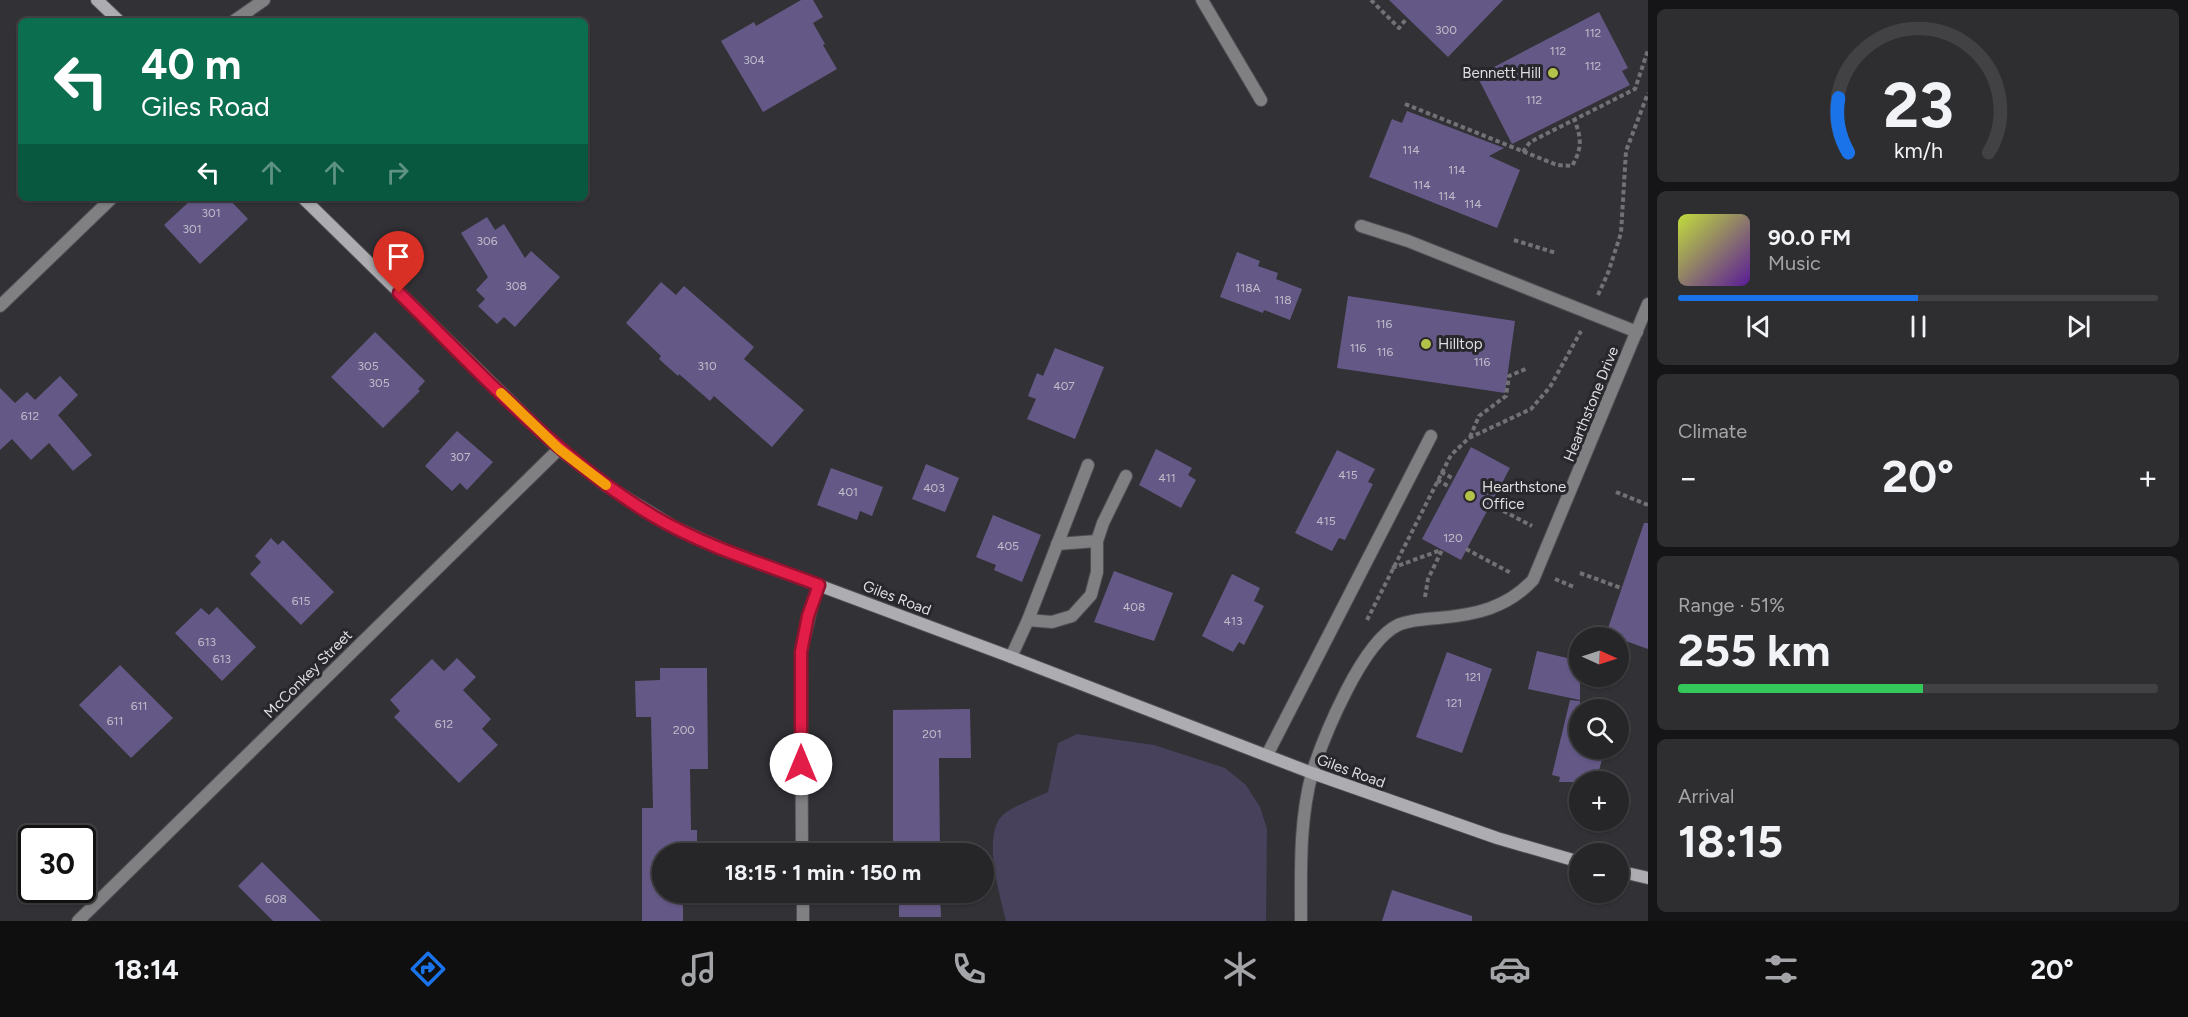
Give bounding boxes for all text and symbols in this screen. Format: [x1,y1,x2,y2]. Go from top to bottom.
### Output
house number: 300 [1435,23,1457,37]
house number: 112 [1585,26,1601,40]
text: 40 m [141,39,241,90]
icon: left [42,42,120,120]
house number: 112 [1550,44,1566,58]
house number: 304 [743,53,765,67]
house number: 112 [1585,59,1601,73]
place label: Bennett Hill [1462,64,1541,82]
marker: Bennett Hill [1546,66,1560,80]
text: 23 [1883,68,1953,143]
text: Giles Road [141,90,270,123]
house number: 112 [1526,93,1542,107]
text: km/h [1894,138,1942,163]
house number: 114 [1402,143,1420,157]
icon: left [192,156,225,189]
icon: ahead [255,156,288,189]
icon: ahead [318,156,351,189]
icon: right [381,156,414,189]
house number: 114 [1448,163,1466,177]
house number: 114 [1413,178,1431,192]
house number: 114 [1438,189,1456,203]
house number: 114 [1464,197,1482,211]
house number: 301 [201,206,221,220]
house number: 301 [182,222,202,236]
text: 90.0 FM [1768,224,1851,251]
pin [373,231,424,293]
house number: 306 [476,234,498,248]
icon: arrive [382,240,415,273]
text: Music [1768,251,1821,275]
house number: 308 [505,279,527,293]
house number: 118A [1235,281,1261,295]
house number: 118 [1274,293,1292,307]
icon: previous [1742,310,1775,343]
icon: pause [1902,310,1935,343]
icon: next [2062,310,2095,343]
house number: 116 [1376,317,1393,331]
place label: Hilltop [1438,335,1483,353]
marker: Hilltop [1419,337,1433,351]
house number: 116 [1350,341,1367,355]
street label: Hearthstone Drive [1560,344,1622,464]
house number: 116 [1377,345,1394,359]
house number: 116 [1474,355,1491,369]
house number: 305 [357,359,379,373]
house number: 310 [697,359,717,373]
house number: 305 [368,376,390,390]
house number: 407 [1053,379,1075,393]
house number: 612 [21,409,39,423]
text: Climate [1678,419,1747,443]
text: 20° [1882,449,1954,503]
house number: 307 [450,450,471,464]
text: − [1678,458,1699,497]
text: + [2137,458,2158,497]
house number: 415 [1338,468,1358,482]
house number: 411 [1158,471,1176,485]
place label: Hearthstone Office [1482,478,1566,513]
house number: 403 [923,481,945,495]
house number: 401 [838,485,858,499]
marker: Hearthstone Office [1463,489,1477,503]
house number: 415 [1316,514,1336,528]
house number: 120 [1443,531,1463,545]
house number: 405 [997,539,1019,553]
street label: Giles Road [860,577,934,619]
text: Range · 51% [1678,593,1785,617]
house number: 615 [292,594,310,608]
house number: 408 [1123,600,1145,614]
house number: 413 [1224,614,1242,628]
text: 255 km [1678,623,1831,677]
street label: McConkey Street [260,626,356,722]
north arrow [1569,627,1629,687]
map controls [1569,627,1629,903]
house number: 613 [198,635,216,649]
house number: 613 [213,652,231,666]
house number: 121 [1465,670,1481,684]
house number: 121 [1446,696,1462,710]
house number: 611 [131,699,147,713]
button: search [1569,699,1629,759]
house number: 611 [107,714,123,728]
house number: 612 [435,717,453,731]
house number: 200 [673,723,695,737]
house number: 201 [922,727,942,741]
position arrow [769,732,833,796]
street label: Giles Road [1314,750,1388,792]
button: + [1569,771,1629,831]
text: Arrival [1678,784,1734,808]
text: 18:15 [1678,814,1783,868]
speed limit sign: 30 [18,825,96,903]
button: − [1569,843,1629,903]
text: 18:15 · 1 min · 150 m [725,859,921,886]
house number: 608 [265,892,287,906]
icon: directions [407,948,449,990]
icon: music [678,948,720,990]
icon: phone [948,948,990,990]
icon: climate [1219,948,1261,990]
icon: car [1489,948,1531,990]
icon: filters [1760,948,1802,990]
text: 18:14 [114,953,179,986]
text: 20° [2030,953,2074,986]

